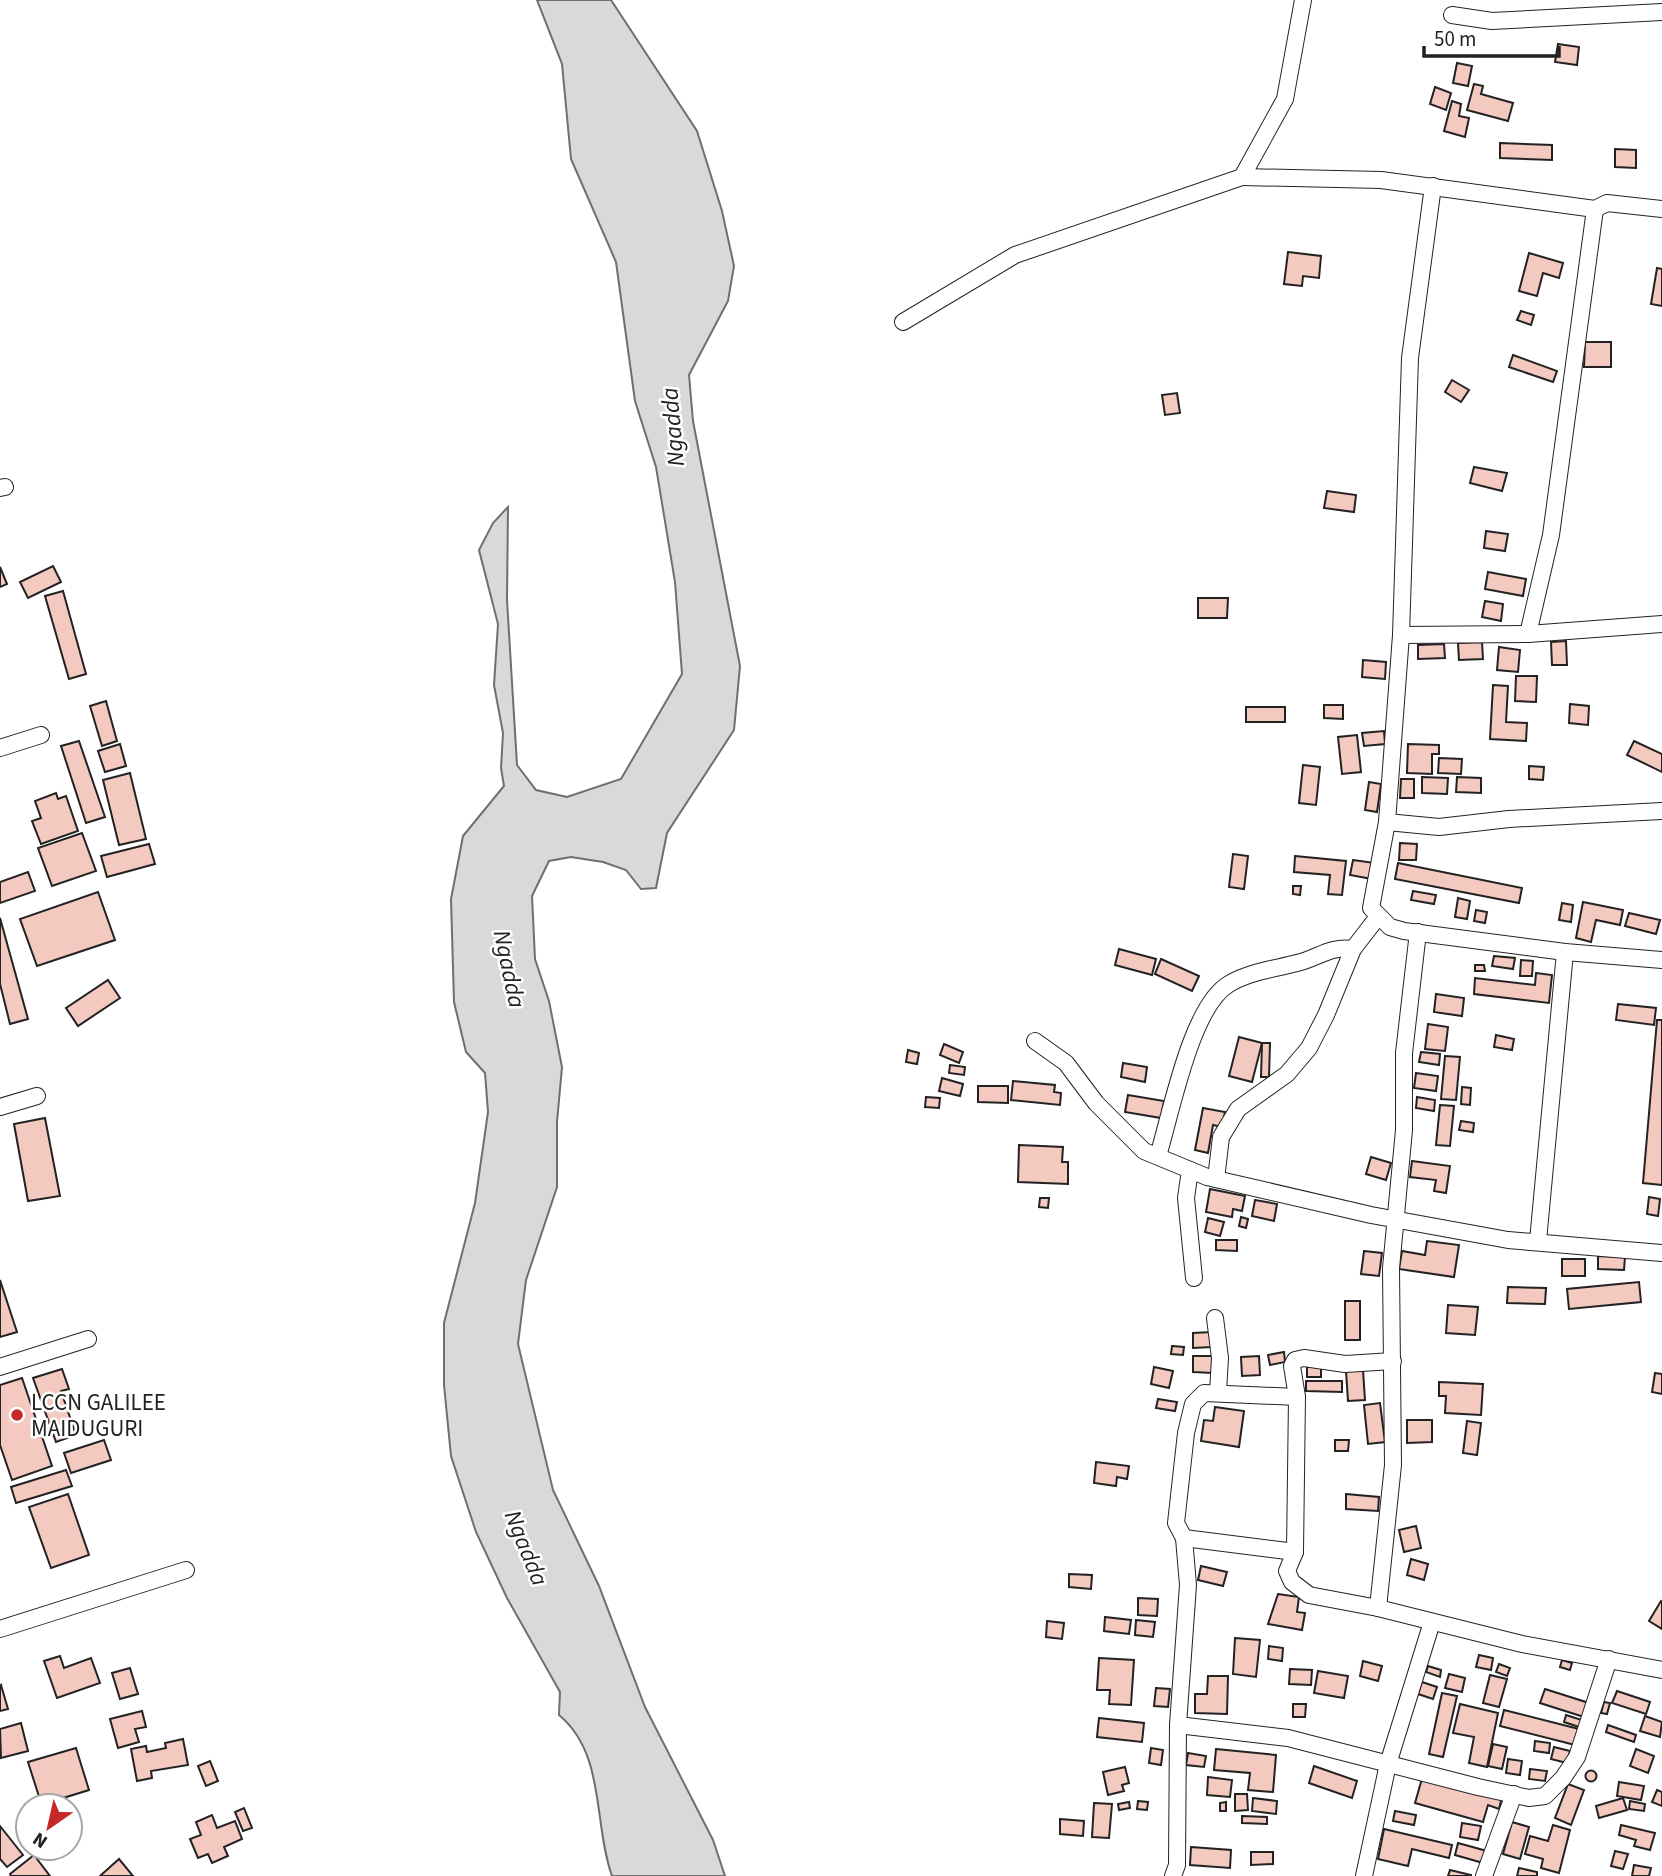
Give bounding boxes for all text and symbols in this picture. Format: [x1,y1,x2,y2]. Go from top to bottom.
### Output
scale bar [1424,14,1559,58]
text: 50 m [1434,24,1476,54]
water label: Ngadda [652,386,694,468]
water label: Ngadda [484,927,534,1011]
place label: LCCN GALILEE MAIDUGURI [31,1386,166,1445]
marker: LCCN GALILEE MAIDUGURI [9,1407,25,1423]
water label: Ngadda [495,1505,557,1591]
north arrow [14,1792,84,1862]
text: N [28,1825,53,1855]

